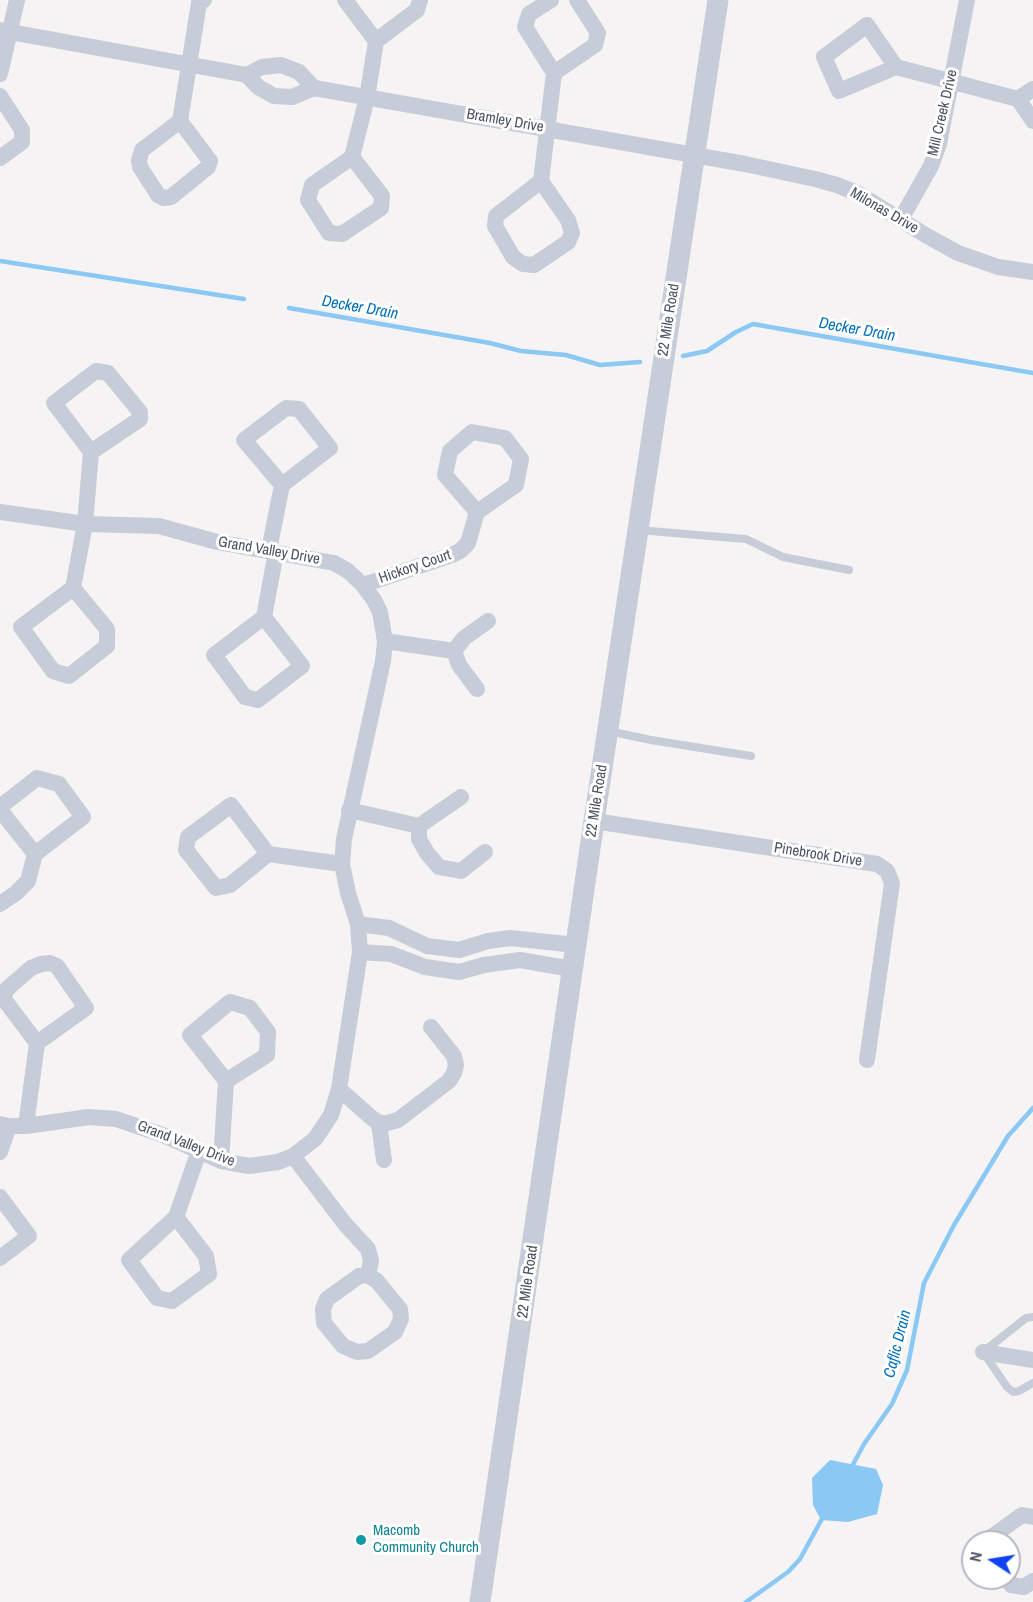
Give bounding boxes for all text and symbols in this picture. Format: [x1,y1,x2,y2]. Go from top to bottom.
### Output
street label: Mill Creek Drive [924,68,962,158]
street label: Bramley Drive [465,105,545,137]
street label: Milonas Drive [847,184,921,238]
street label: 22 Mile Road [654,282,684,358]
water label: Decker Drain [320,292,400,324]
water label: Decker Drain [817,314,897,346]
street label: Grand Valley Drive [217,533,321,569]
street label: Hickory Court [377,546,453,588]
street label: 22 Mile Road [582,763,612,839]
street label: Pinebrook Drive [773,839,863,871]
street label: Grand Valley Drive [135,1117,237,1171]
street label: 22 Mile Road [514,1245,542,1319]
water label: Caflic Drain [880,1308,916,1380]
place label: Macomb Community Church [373,1522,479,1557]
north arrow [961,1530,1021,1590]
marker: Macomb Community Church [354,1533,368,1547]
text: N [964,1550,987,1564]

